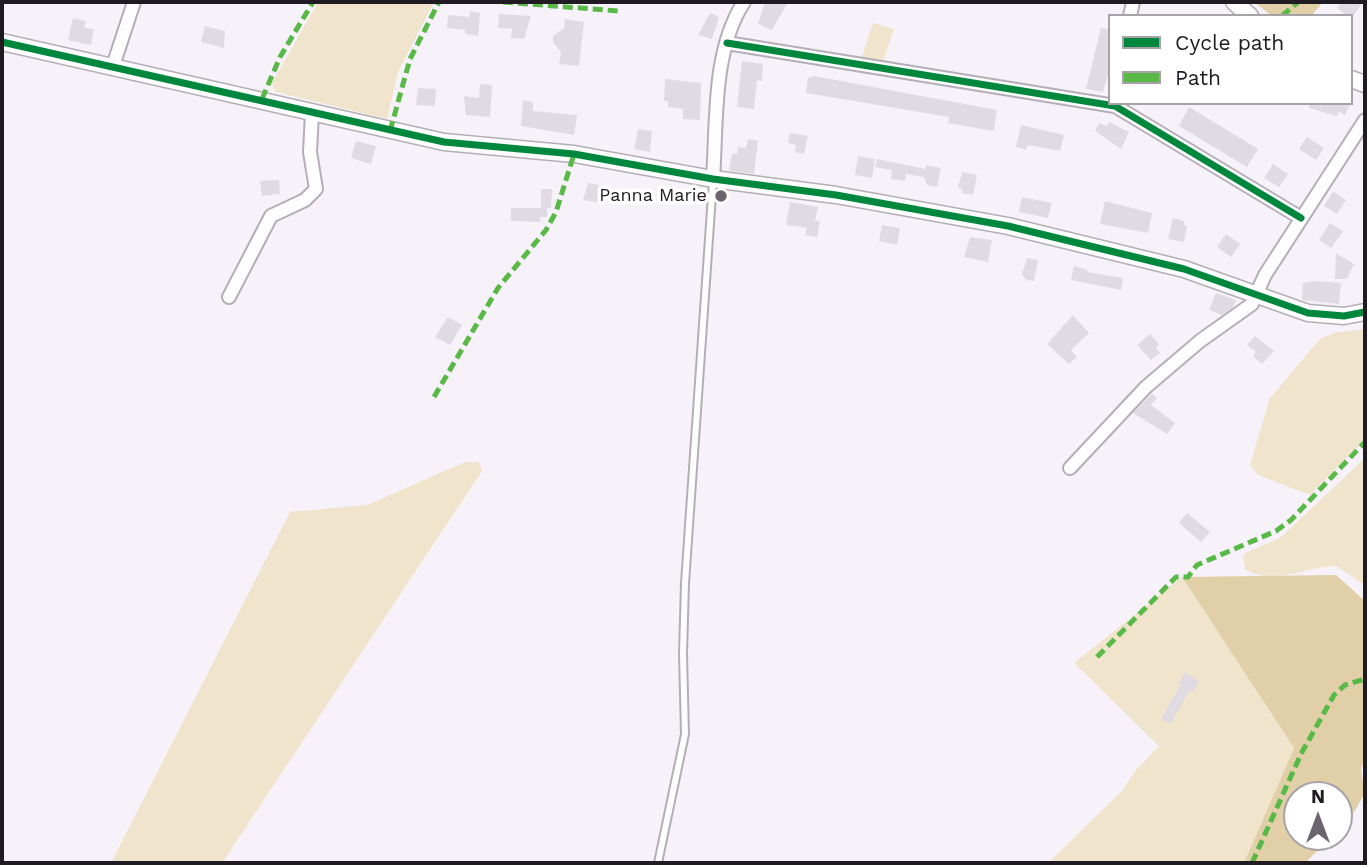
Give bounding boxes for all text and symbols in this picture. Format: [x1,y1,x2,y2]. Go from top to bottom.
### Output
legend [1108,14,1353,105]
text: Cycle path [1175,30,1284,55]
text: Path [1175,65,1221,90]
place label: Panna Marie [599,185,707,207]
marker: Panna Marie [713,188,729,204]
north arrow [1283,781,1353,851]
text: N [1311,785,1325,808]

